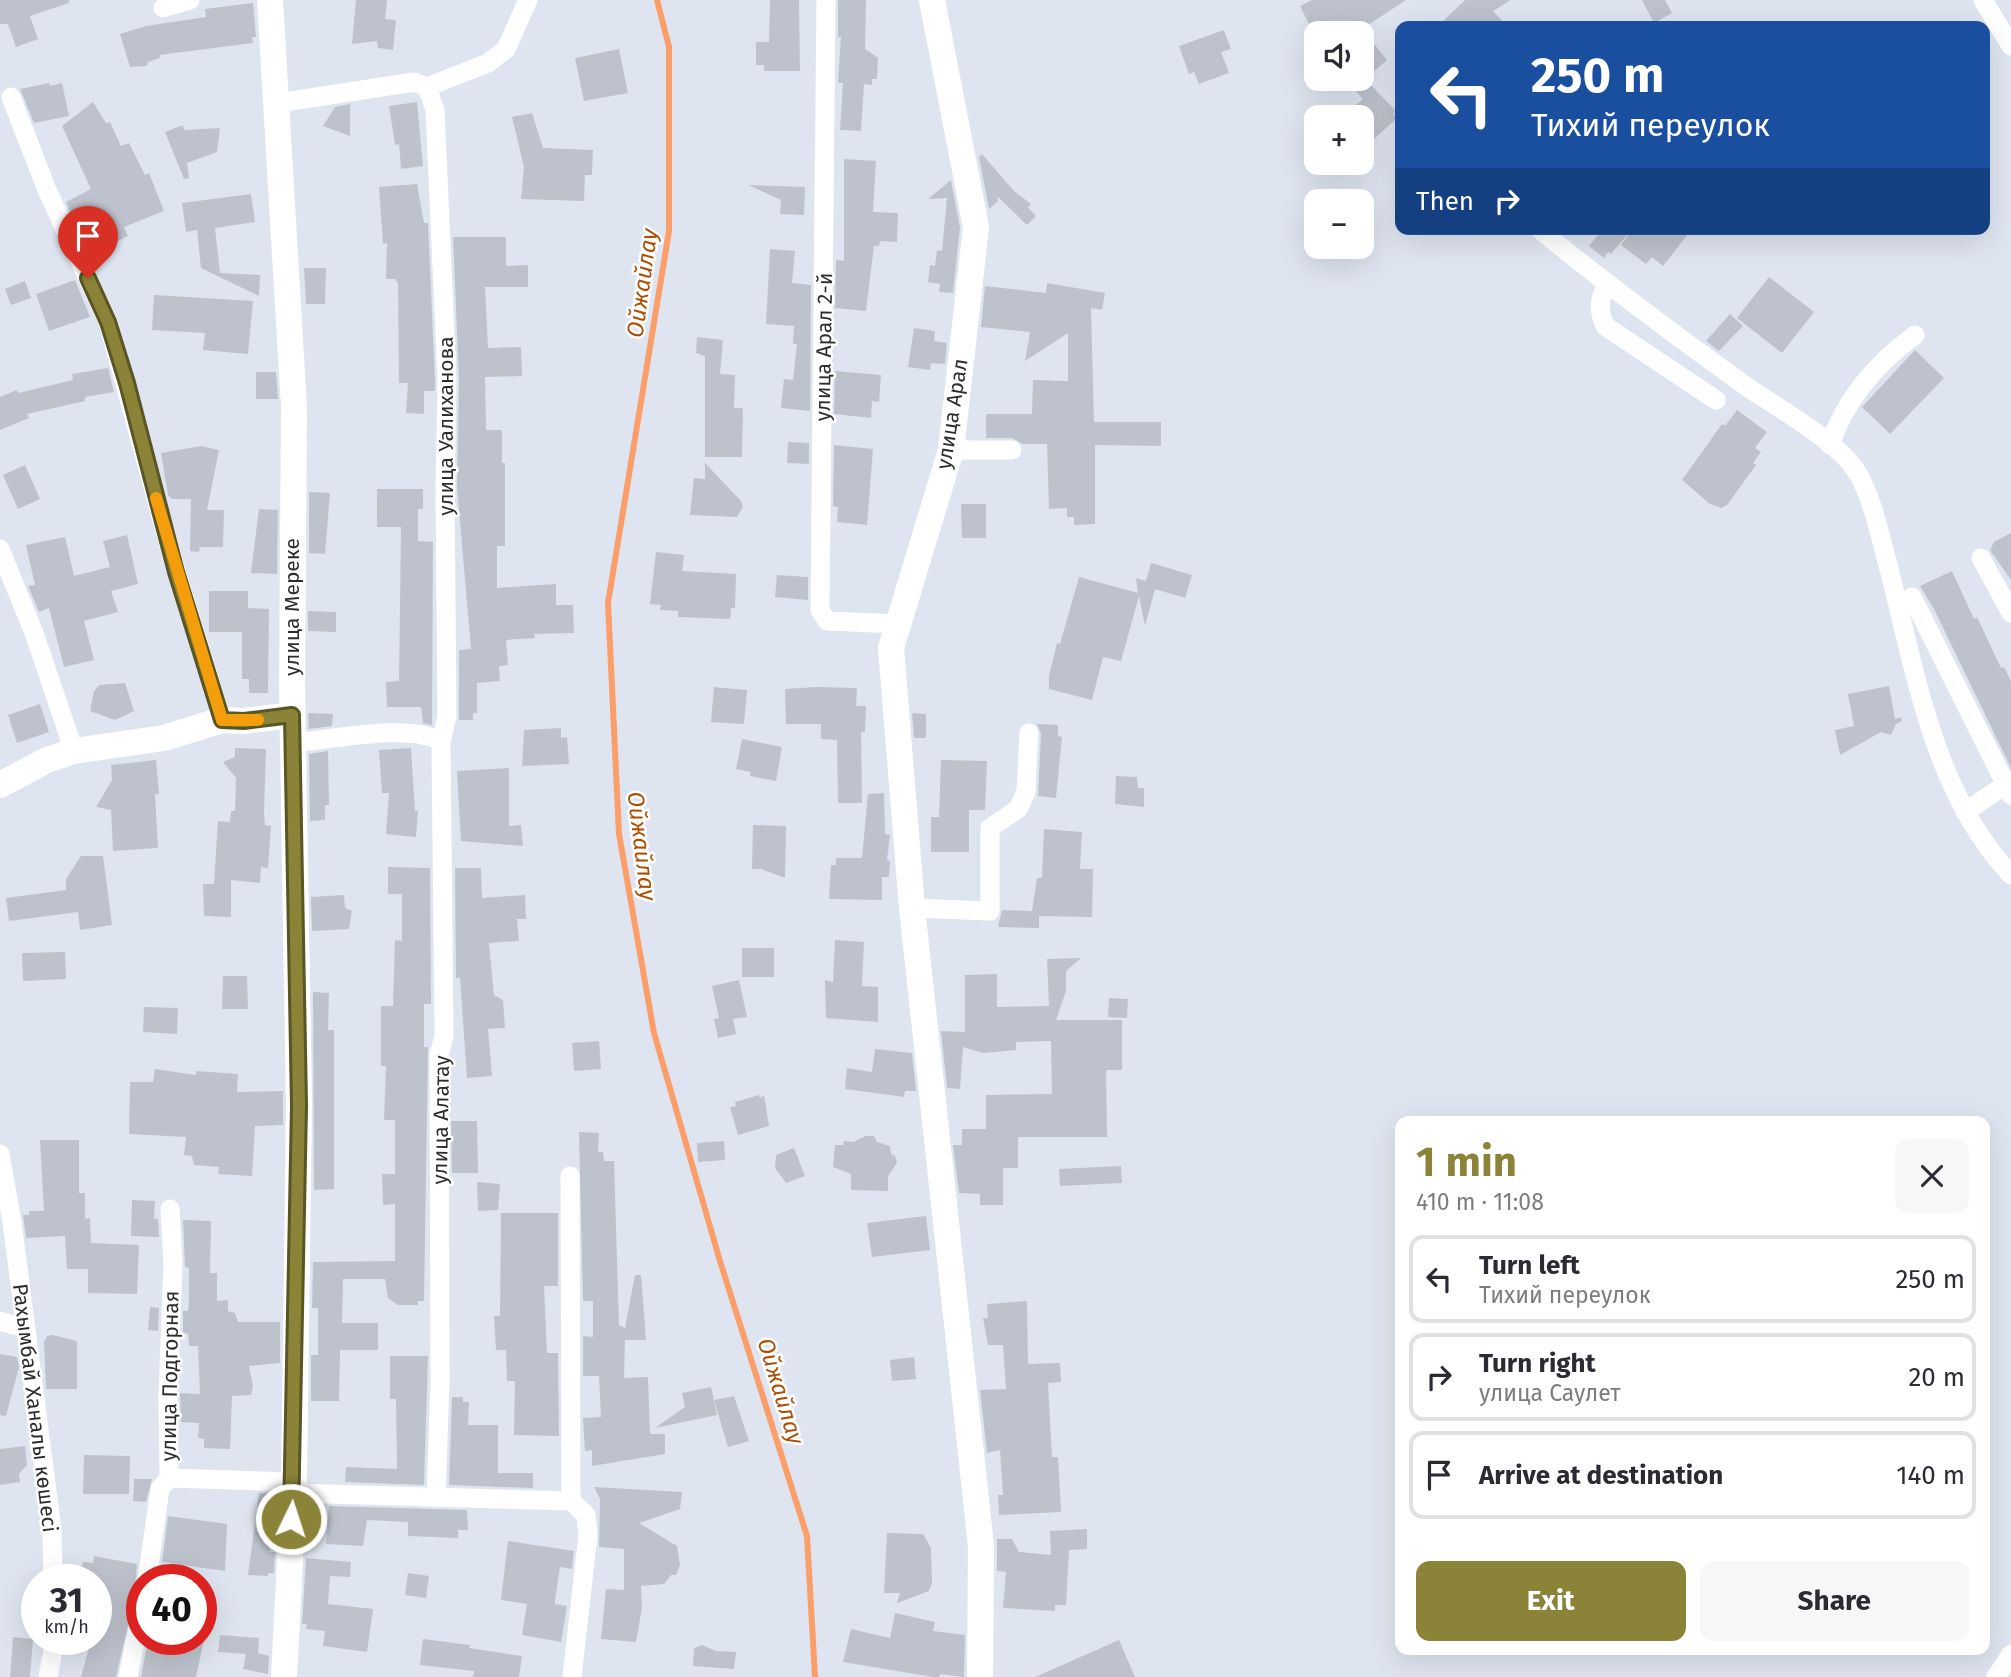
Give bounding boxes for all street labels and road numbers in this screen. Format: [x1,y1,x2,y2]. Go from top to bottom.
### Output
street label: улица Арал 2-й [810,272,838,422]
street label: улица Уалиханова [433,336,459,516]
street label: улица Арал [930,357,974,471]
street label: улица Мереке [279,538,305,676]
street label: улица Алатау [427,1054,455,1185]
street label: Рахымбай Ханалы көшесі [7,1282,63,1534]
street label: улица Подгорная [156,1290,184,1462]

